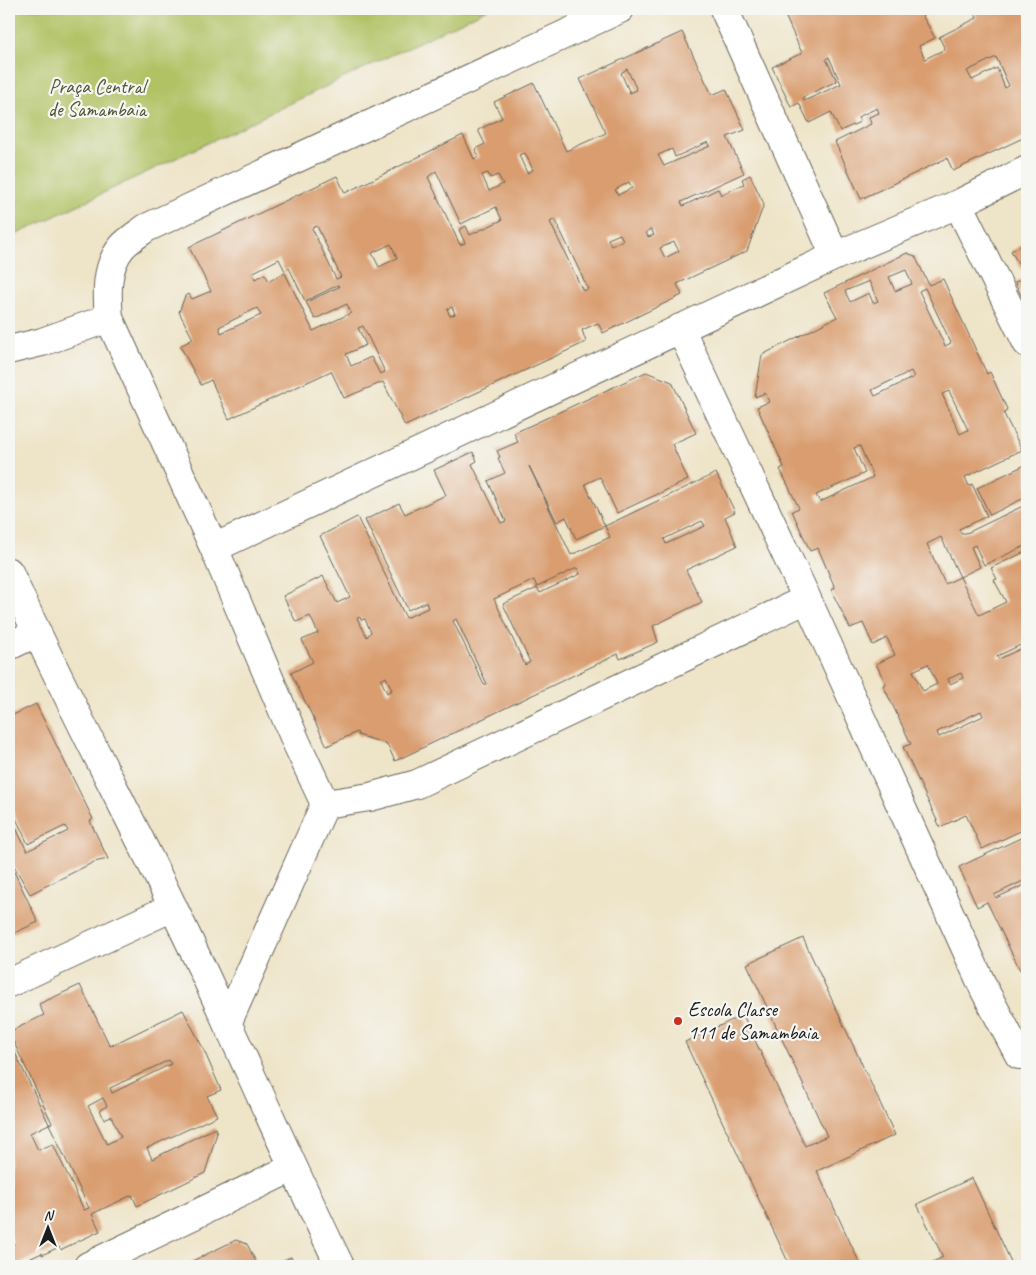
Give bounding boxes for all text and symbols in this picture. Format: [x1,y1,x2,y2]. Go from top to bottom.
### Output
park label: Praça Central de Samambaia [48,74,149,122]
place label: Escola Classe 111 de Samambaia [688,997,819,1045]
marker: Escola Classe 111 de Samambaia [672,1015,684,1027]
north arrow [22,1202,72,1252]
text: N [44,1207,55,1224]

